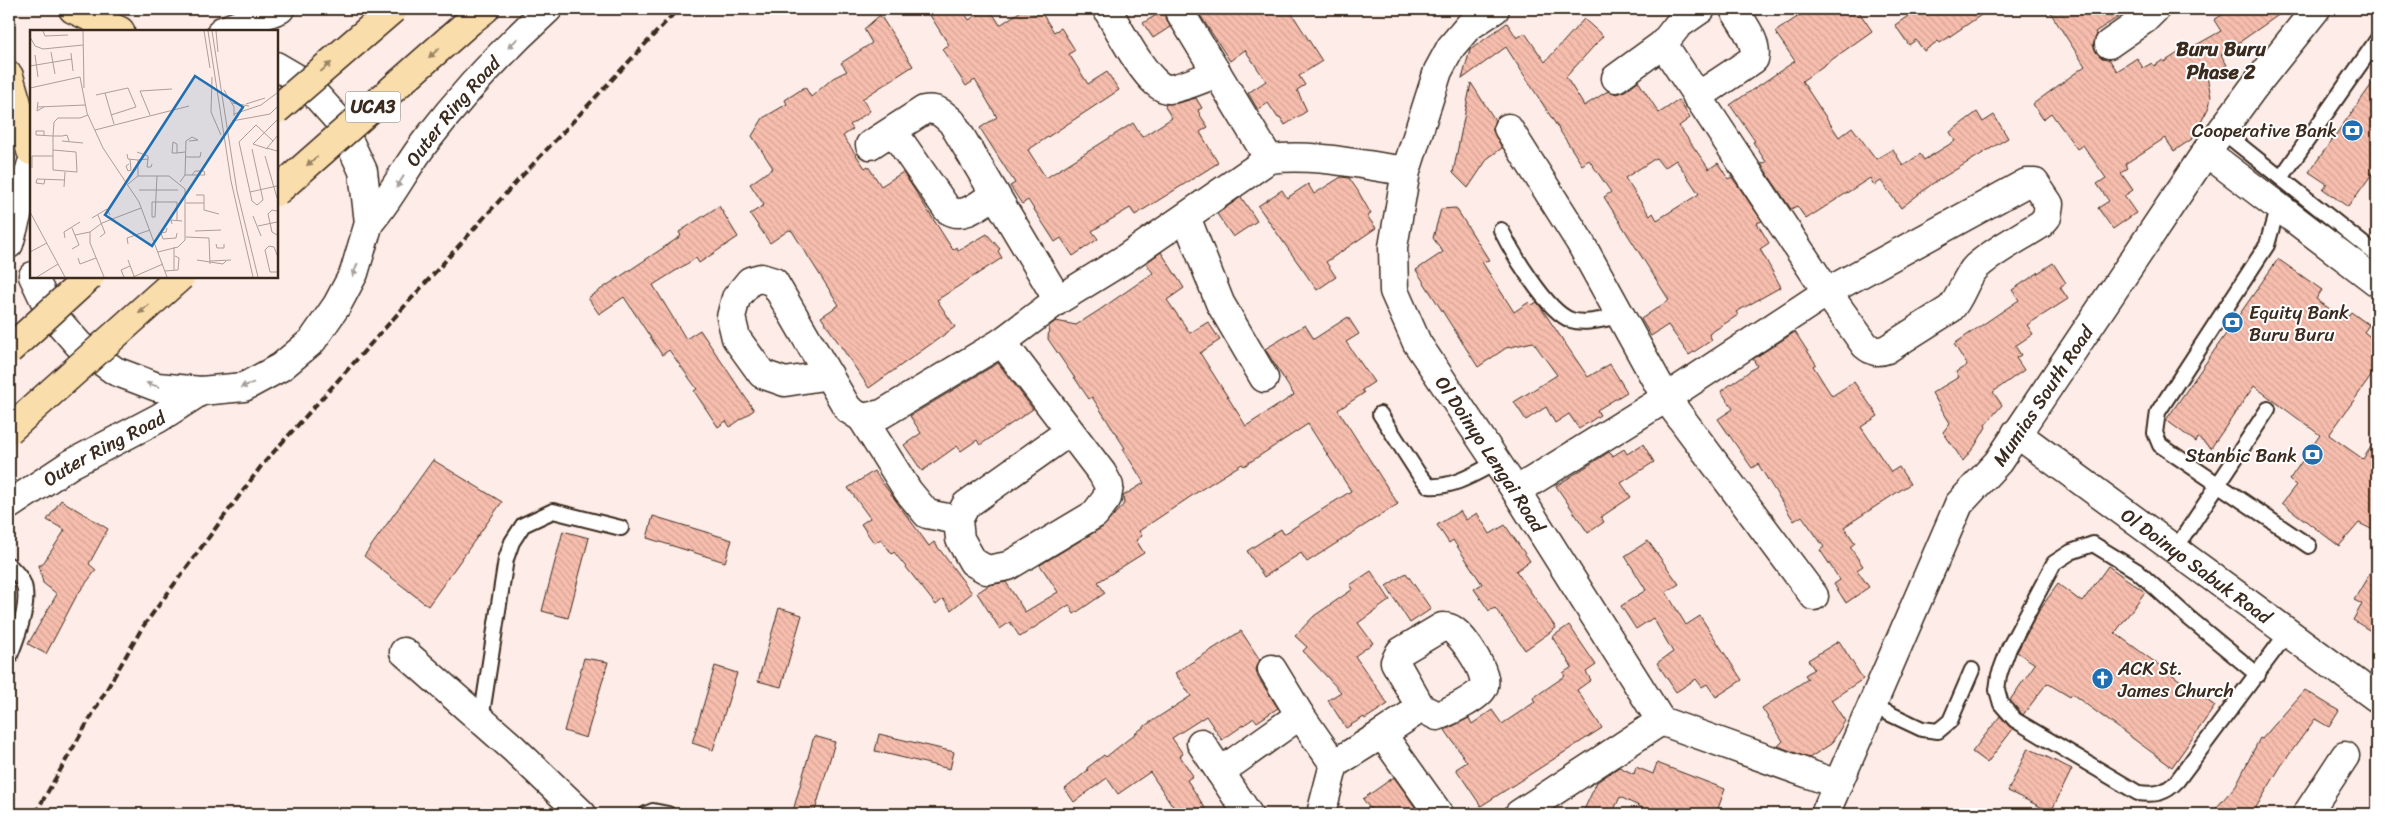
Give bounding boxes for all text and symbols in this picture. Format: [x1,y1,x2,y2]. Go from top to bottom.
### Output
inset map [30,30,278,278]
district label: Buru Buru Phase 2 [2176,32,2266,90]
one-way arrow [507,37,519,49]
street label: Outer Ring Road [396,47,509,173]
one-way arrow [428,47,440,59]
one-way arrow [320,61,333,72]
road number: UCA3 [346,91,400,122]
place label: Cooperative Bank [2192,114,2337,147]
bank icon: Cooperative Bank [2341,118,2365,142]
one-way arrow [306,155,318,166]
one-way arrow [395,176,404,189]
one-way arrow [351,263,359,278]
place label: Equity Bank Buru Buru [2249,296,2349,351]
one-way arrow [138,303,151,314]
bank icon: Equity Bank Buru Buru [2221,311,2245,335]
street label: Mumias South Road [1983,318,2102,473]
street label: Ol Doinyo Lengai Road [1427,369,1556,540]
one-way arrow [146,380,161,388]
one-way arrow [239,381,254,389]
street label: Outer Ring Road [36,401,173,495]
place label: Stanbic Bank [2185,439,2297,472]
bank icon: Stanbic Bank [2301,443,2325,467]
street label: Ol Doinyo Sabuk Road [2114,499,2281,634]
place label: ACK St. James Church [2117,652,2234,707]
church icon: ACK St. James Church [2090,667,2114,691]

